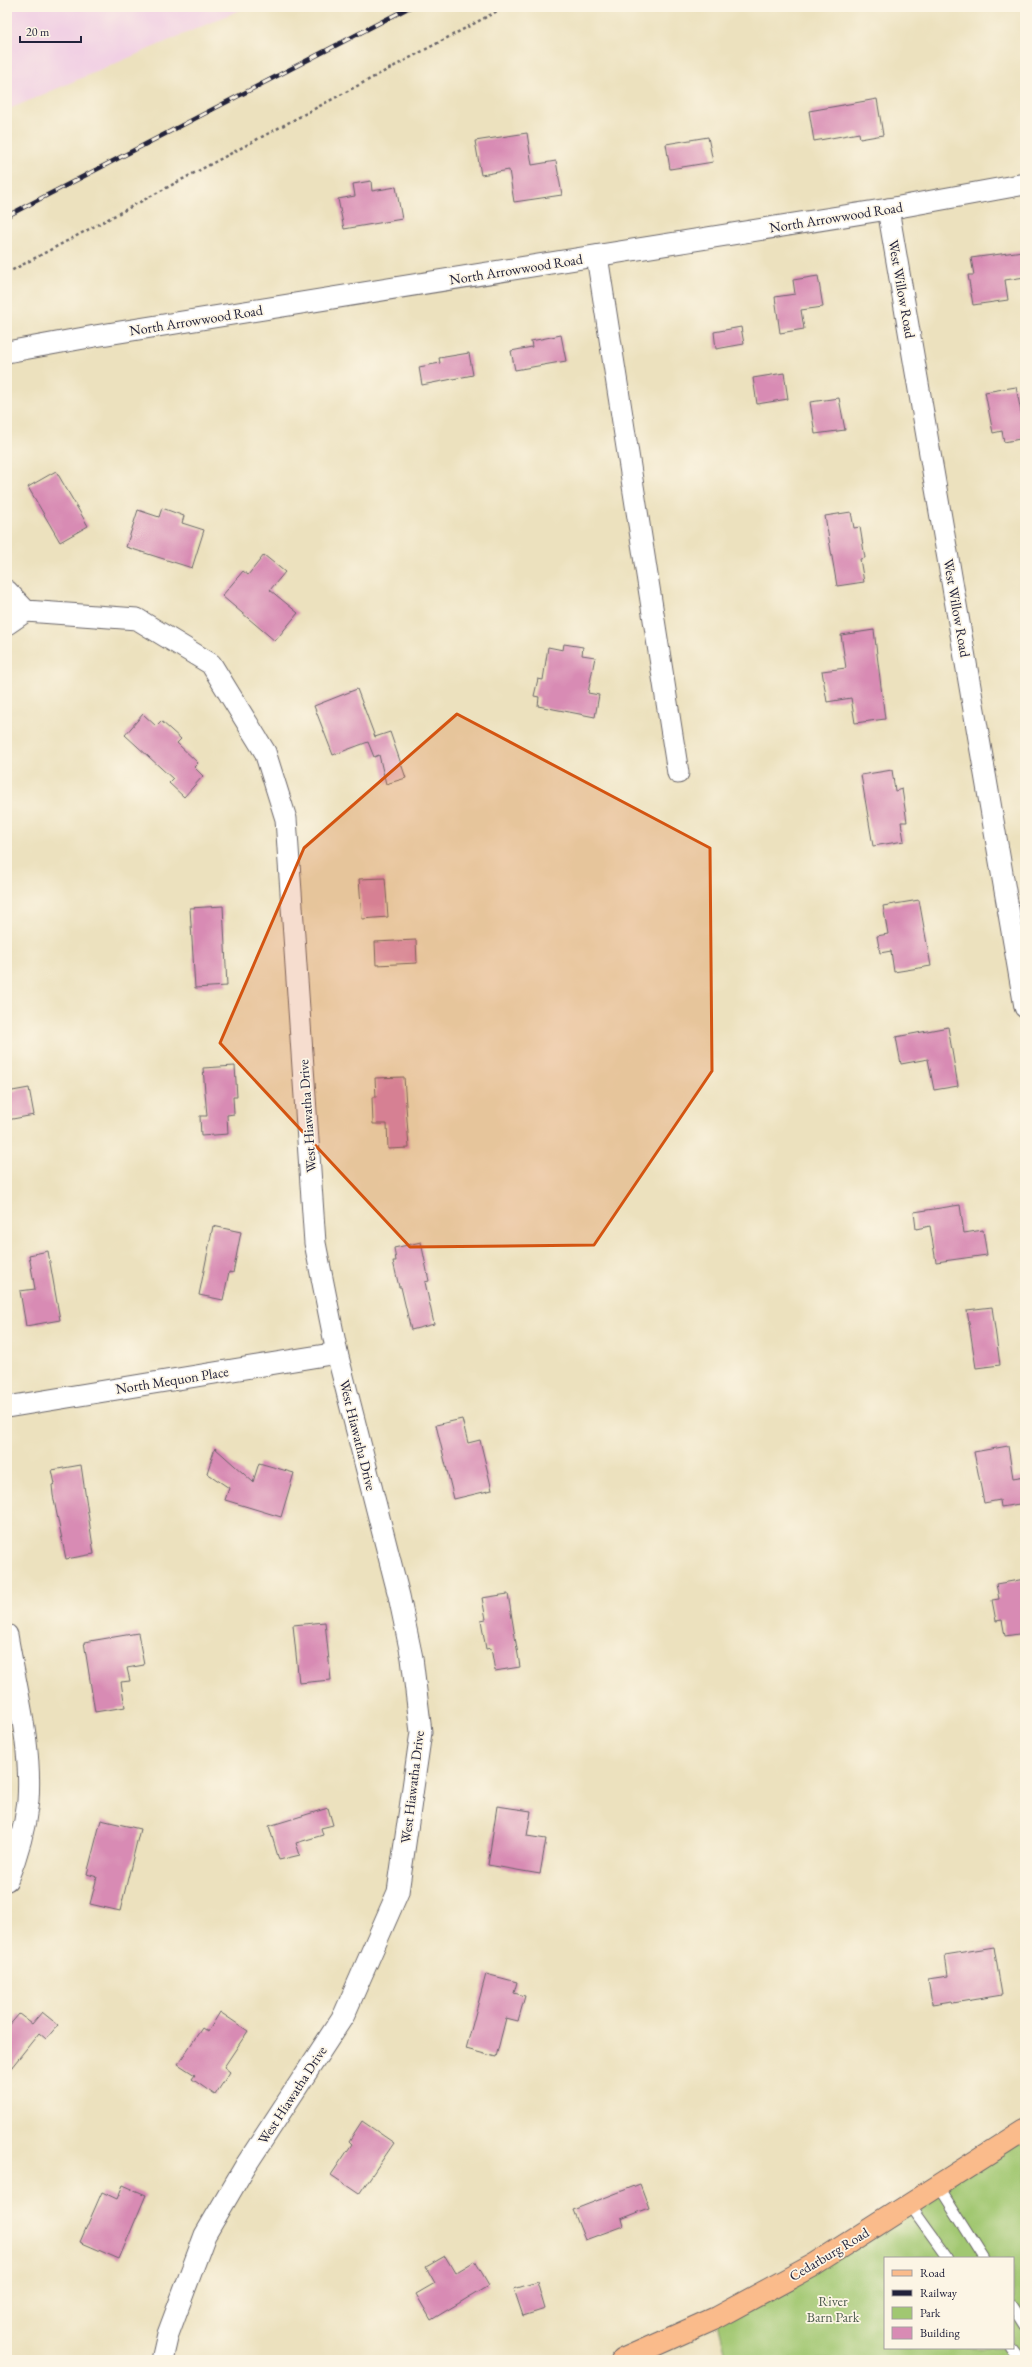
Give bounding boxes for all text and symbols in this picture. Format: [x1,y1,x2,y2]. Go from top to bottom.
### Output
scale bar [20,18,81,44]
text: 20 m [26,24,50,40]
street label: North Arrowwood Road [768,197,905,236]
street label: West Willow Road [884,238,920,341]
street label: North Arrowwood Road [448,249,585,288]
street label: North Arrowwood Road [128,300,265,339]
street label: West Willow Road [939,557,975,660]
street label: West Hiawatha Drive [294,1058,320,1173]
street label: North Mequon Place [114,1362,230,1398]
street label: West Hiawatha Drive [336,1378,381,1493]
street label: West Hiawatha Drive [396,1729,428,1844]
street label: West Hiawatha Drive [254,2042,331,2148]
street label: Cedarburg Road [786,2223,873,2285]
legend [884,2257,1014,2349]
text: Road [920,2265,946,2281]
text: Railway [920,2285,958,2301]
park label: River Barn Park [807,2292,860,2326]
text: Park [920,2305,941,2321]
text: Building [920,2325,961,2341]

